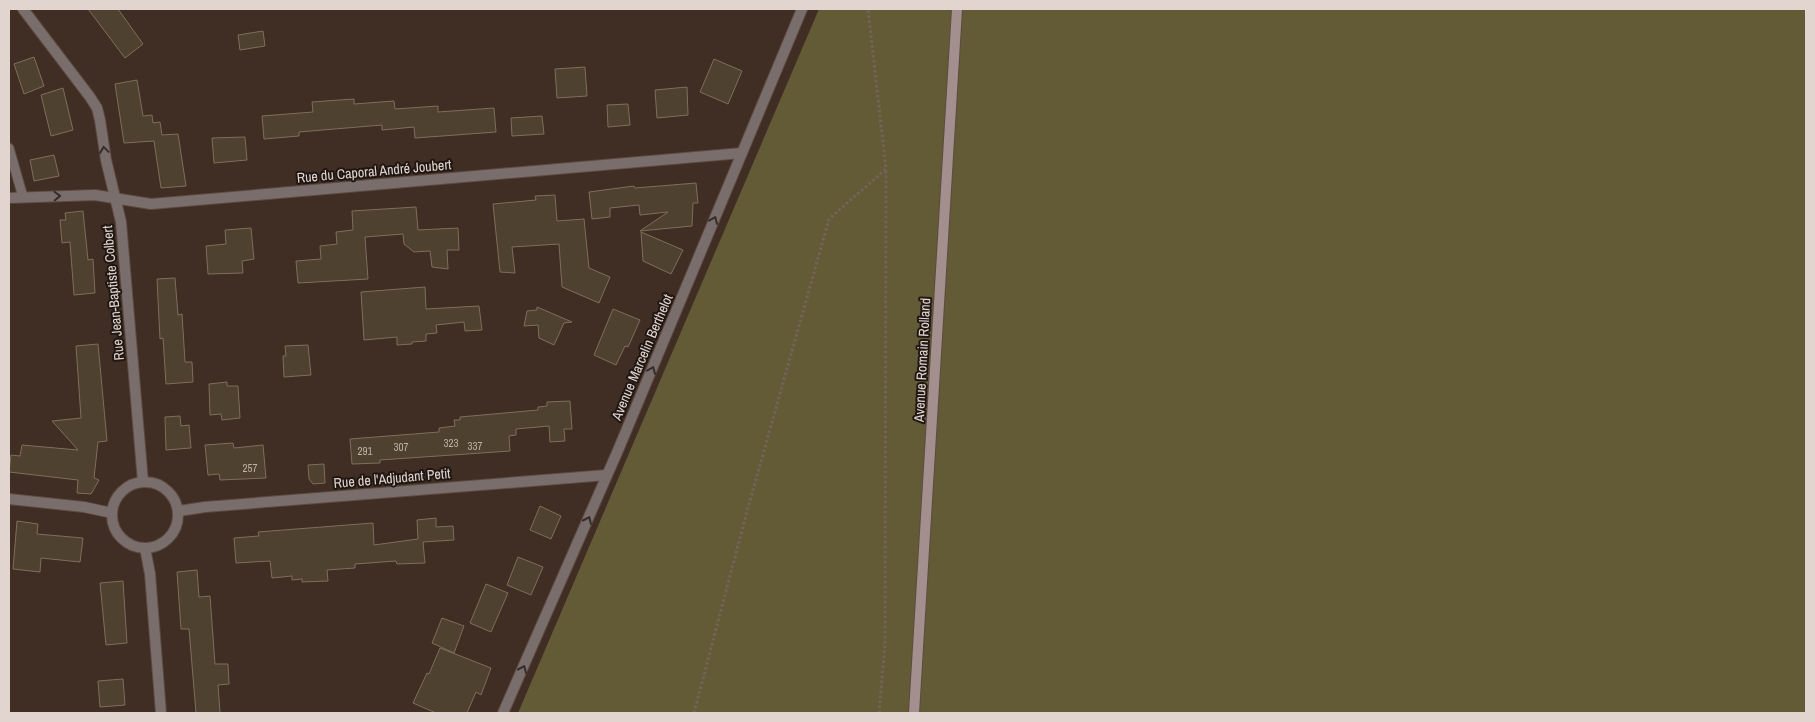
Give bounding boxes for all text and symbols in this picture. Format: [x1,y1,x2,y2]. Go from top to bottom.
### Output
one-way arrow [99,146,110,154]
street label: Rue du Caporal André Joubert [296,155,452,187]
one-way arrow [54,191,62,202]
one-way arrow [708,216,718,225]
street label: Rue Jean-Baptiste Colbert [98,225,128,361]
street label: Avenue Marcelin Berthelot [607,291,677,424]
street label: Avenue Romain Rolland [910,297,934,424]
one-way arrow [645,366,656,375]
house number: 323 [443,436,459,450]
house number: 337 [467,439,483,453]
house number: 307 [393,440,409,454]
house number: 291 [357,444,373,458]
house number: 257 [242,461,258,475]
street label: Rue de l'Adjudant Petit [333,464,451,492]
one-way arrow [581,516,592,525]
one-way arrow [516,665,527,674]

